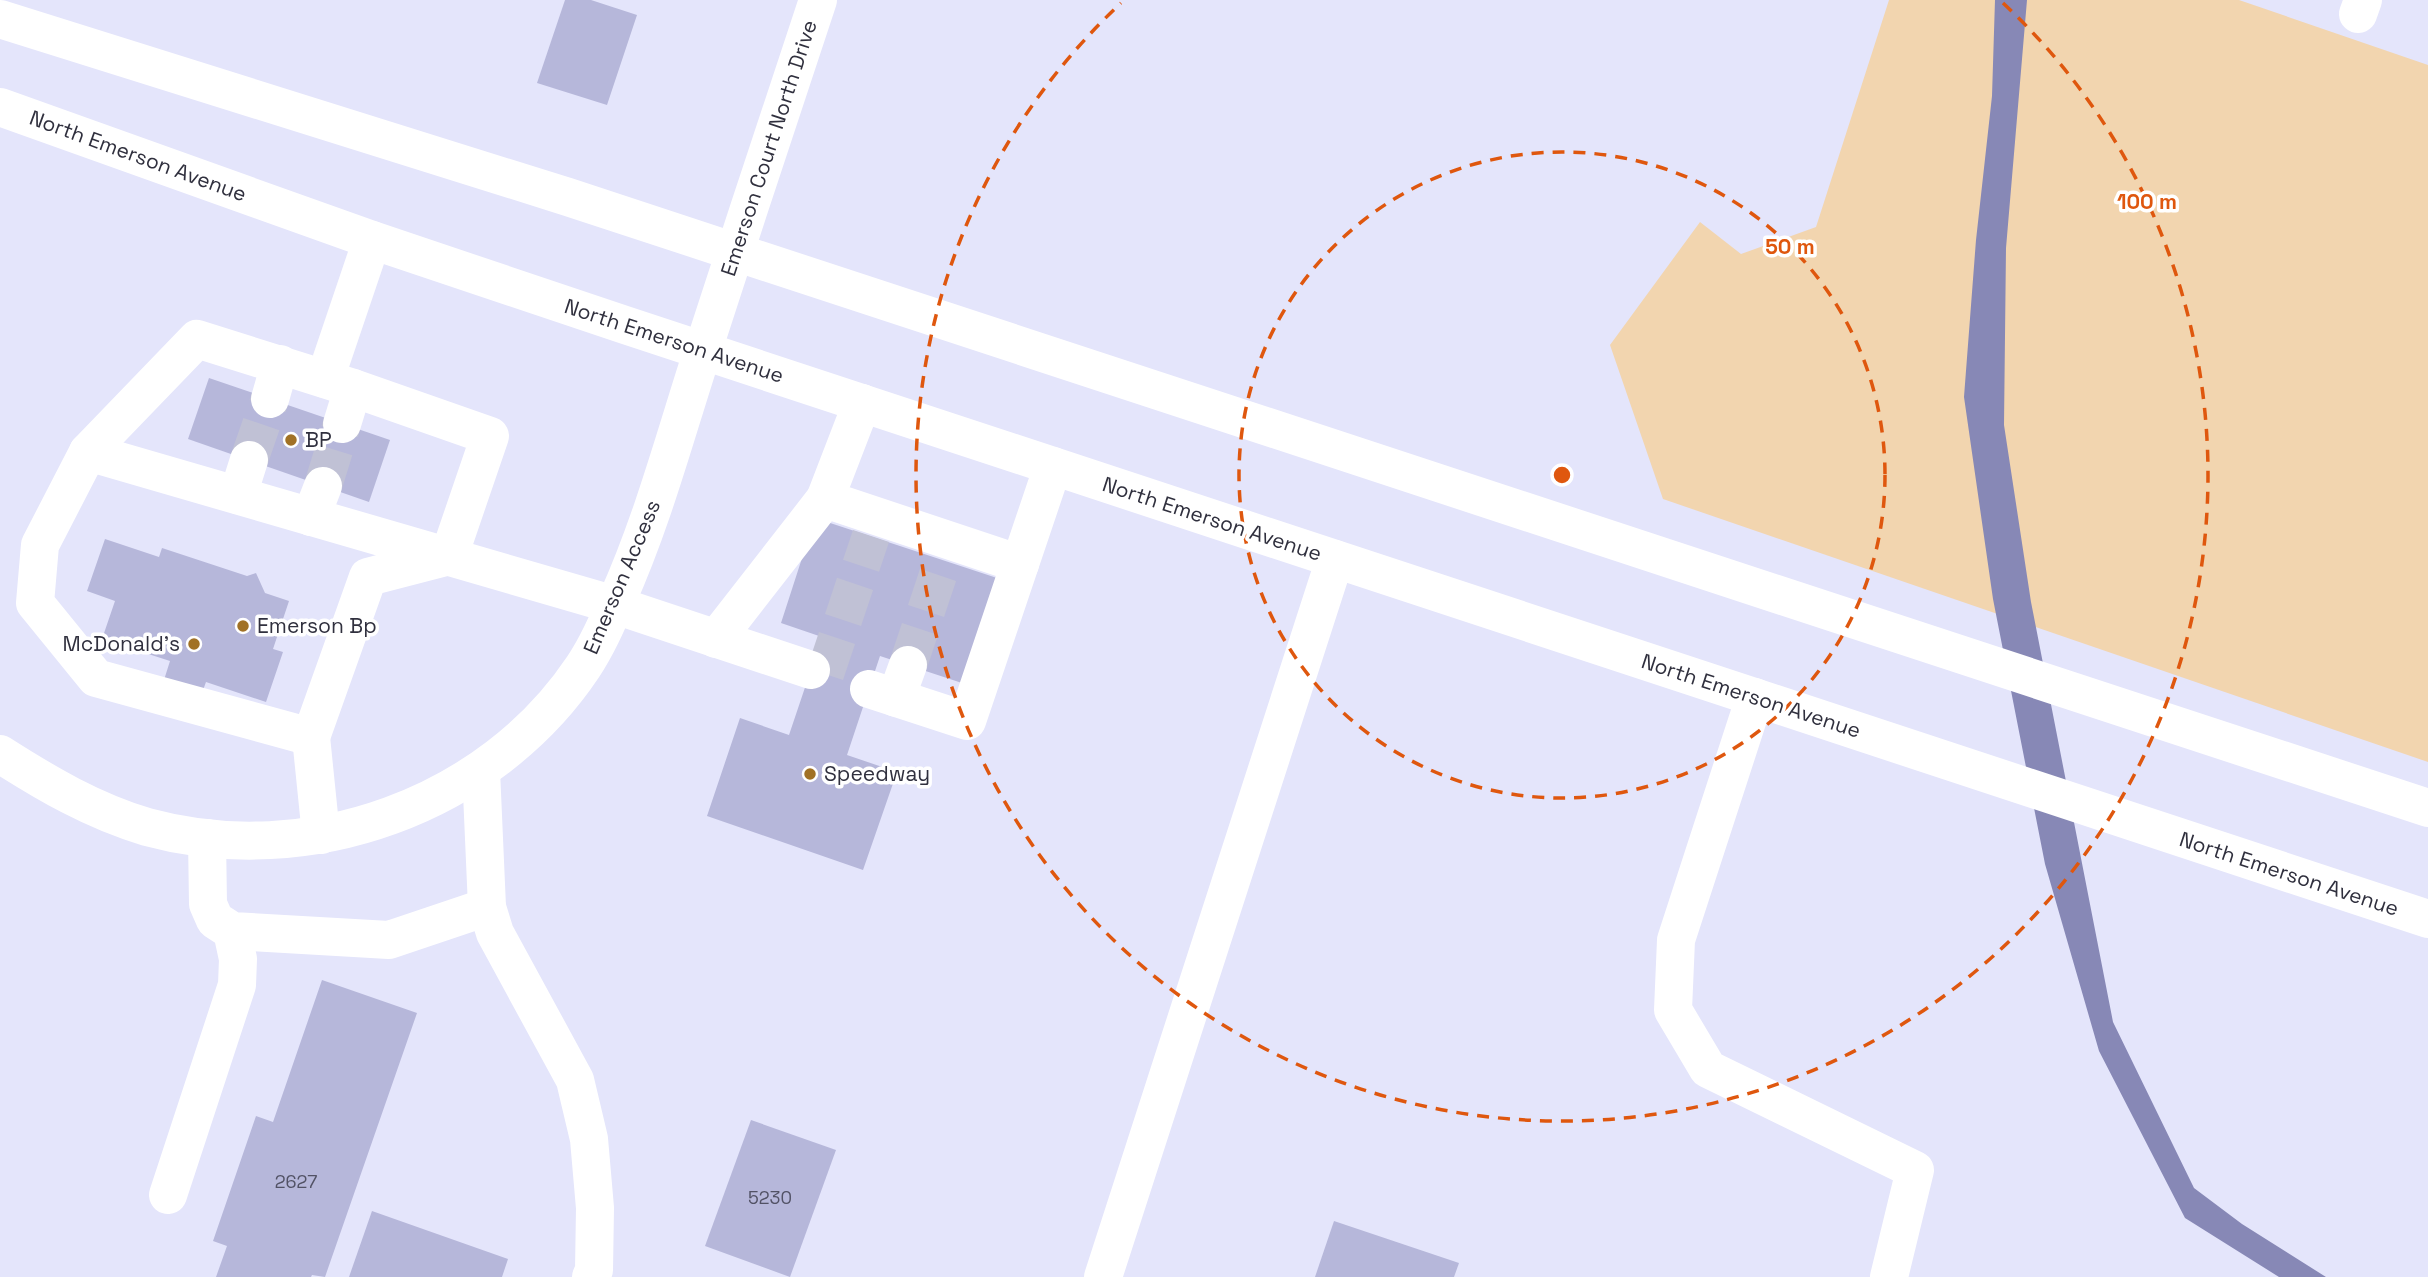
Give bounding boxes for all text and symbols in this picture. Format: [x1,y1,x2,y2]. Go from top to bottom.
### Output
street label: Emerson Court North Drive [714,16,823,279]
street label: North Emerson Avenue [26,104,250,207]
text: 100 m [2117,188,2177,215]
text: 50 m [1765,233,1815,260]
street label: North Emerson Avenue [561,292,787,389]
place label: BP [305,426,332,453]
marker: BP [283,432,299,448]
centre of rings [1550,463,1574,487]
street label: North Emerson Avenue [1099,470,1325,567]
street label: Emerson Access [577,496,666,658]
place label: Emerson Bp [257,612,377,639]
marker: Emerson Bp [235,618,251,634]
place label: McDonald's [62,630,180,657]
marker: McDonald's [186,636,202,652]
street label: North Emerson Avenue [1638,647,1864,744]
place label: Speedway [824,760,930,787]
marker: Speedway [802,766,818,782]
street label: North Emerson Avenue [2176,825,2402,922]
house number: 2627 [275,1170,317,1193]
house number: 5230 [748,1186,792,1209]

